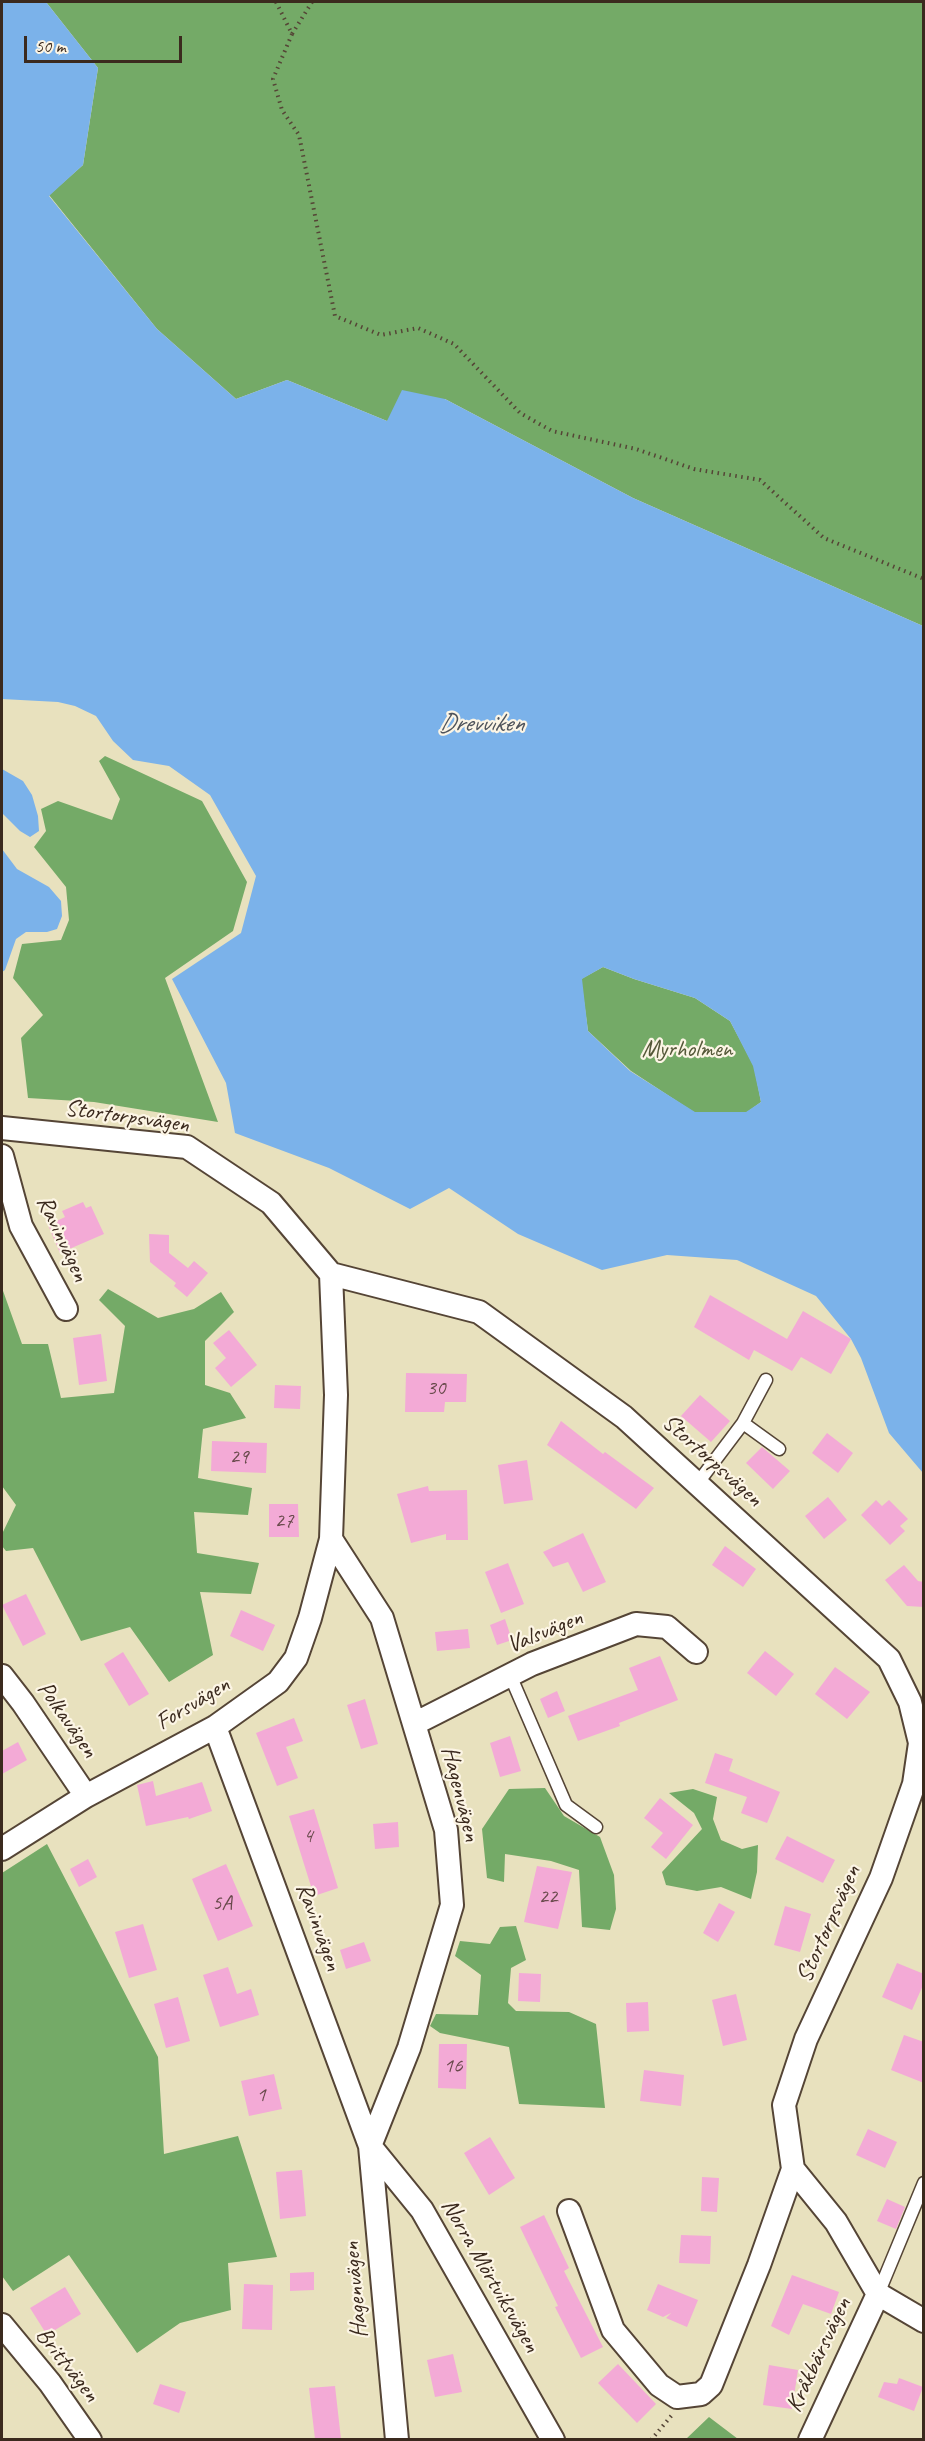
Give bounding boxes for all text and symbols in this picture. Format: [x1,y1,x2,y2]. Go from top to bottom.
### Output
scale bar [27,24,184,62]
text: 50 m [35,35,66,57]
water label: Drevviken [439,708,523,740]
park label: Myrholmen [642,1036,732,1064]
street label: Stortorpsvägen [63,1094,191,1140]
street label: Ravinvägen [30,1191,94,1287]
house number: 30 [427,1375,445,1401]
street label: Stortorpsvägen [656,1408,768,1514]
house number: 29 [230,1444,248,1470]
house number: 27 [275,1508,293,1534]
street label: Valsvägen [503,1604,587,1660]
street label: Forsvägen [151,1671,235,1737]
street label: Polkavägen [30,1676,104,1764]
street label: Hagenvägen [434,1744,486,1844]
house number: 4 [303,1823,313,1849]
street label: Stortorpsvägen [790,1861,868,1987]
street label: Ravinvägen [289,1879,347,1975]
house number: 22 [539,1884,557,1910]
house number: 5A [212,1890,232,1916]
house number: 16 [444,2053,462,2079]
house number: 1 [256,2082,266,2108]
street label: Norra Mörtviksvägen [434,2194,546,2358]
street label: Hagenvägen [337,2241,375,2339]
street label: Kråkbärsvägen [780,2293,858,2417]
street label: Brittvägen [29,2322,105,2408]

